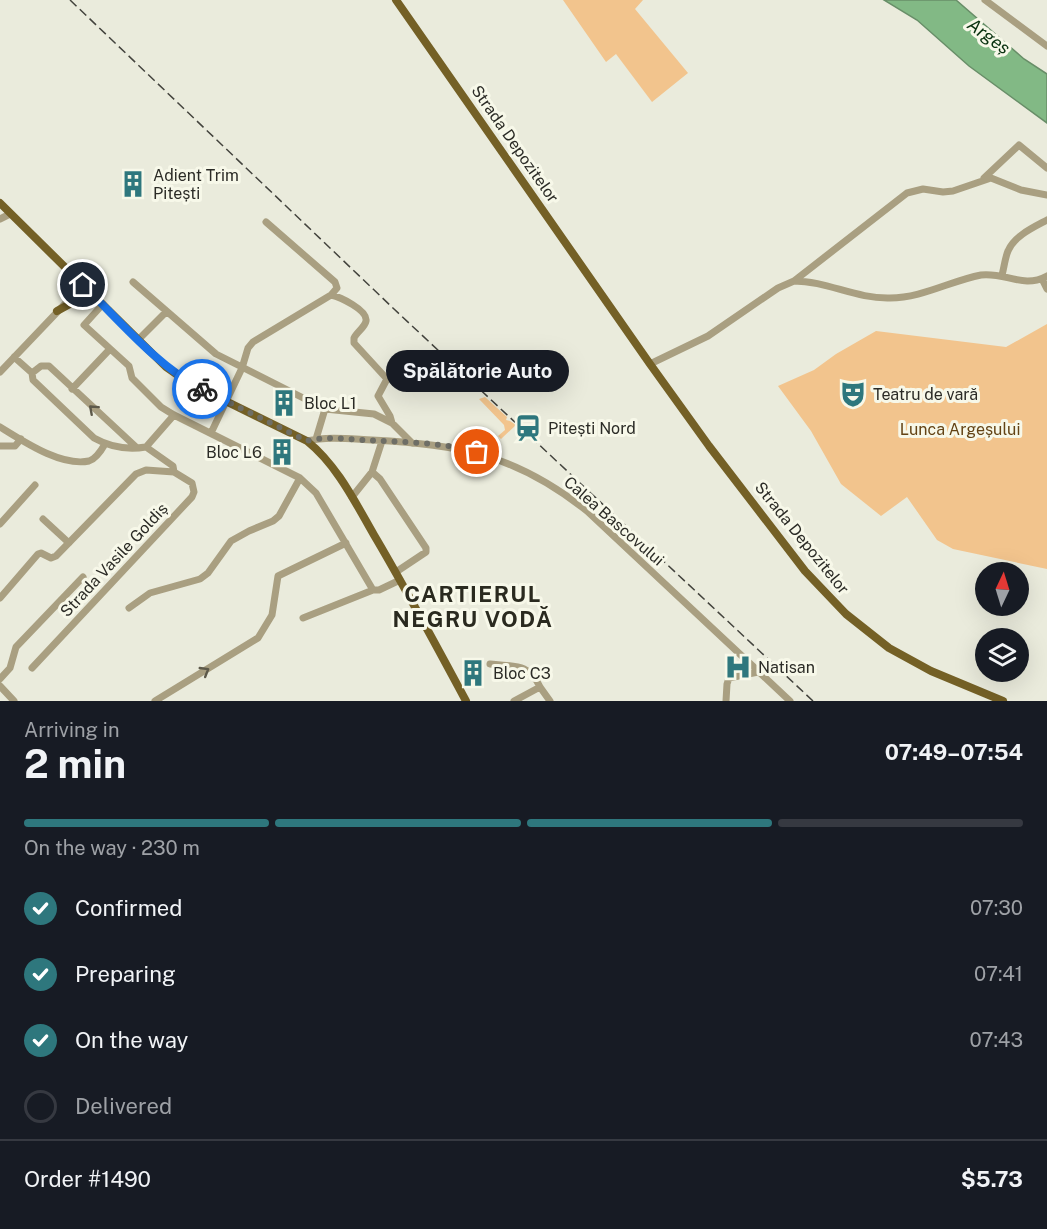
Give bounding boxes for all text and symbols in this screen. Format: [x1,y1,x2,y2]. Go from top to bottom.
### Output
water label: Argeș [964,13,1015,59]
street label: Strada Depozitelor [467,82,563,206]
place label: Adient Trim Pitești [153,166,239,203]
building icon: Adient Trim Pitești [118,169,148,199]
pin [57,259,108,310]
icon: home [66,268,99,301]
callout: Spălătorie Auto [386,350,568,392]
courier [172,359,232,419]
text: Spălătorie Auto [403,359,552,383]
icon: bike [186,373,219,406]
theatre icon: Teatru de vară [838,379,868,409]
place label: Teatru de vară [873,385,978,404]
building icon: Bloc L1 [269,388,299,418]
place label: Bloc L1 [304,394,356,413]
one-way arrow [90,405,100,416]
station icon: Pitești Nord [513,413,543,443]
place label: Pitești Nord [548,419,636,438]
park label: Lunca Argeșului [900,420,1020,439]
pin [451,426,502,477]
icon: bag [460,435,493,468]
building icon: Bloc L6 [267,437,297,467]
place label: Bloc L6 [206,443,262,462]
street label: Calea Bascovului [560,472,668,570]
street label: Strada Depozitelor [751,478,853,598]
street label: Strada Vasile Goldiș [56,499,172,621]
north arrow [975,562,1029,616]
map controls [975,562,1029,682]
district label: CARTIERUL NEGRU VODĂ [393,581,553,632]
button: layers [975,628,1029,682]
hospital icon: Natisan [723,652,753,682]
building icon: Bloc C3 [458,658,488,688]
place label: Natisan [758,658,815,677]
place label: Bloc C3 [493,664,551,683]
one-way arrow [199,666,209,678]
text: Arriving in [24,718,119,742]
text: 07:49–07:54 [885,739,1023,765]
text: 2 min [24,741,126,787]
text: On the way · 230 m [24,836,200,860]
icon: check [24,892,57,925]
text: Confirmed [75,895,182,921]
text: 07:30 [970,896,1023,920]
icon: check [24,958,57,991]
text: Preparing [75,961,176,987]
text: 07:41 [974,962,1023,986]
icon: check [24,1024,57,1057]
text: On the way [75,1027,188,1053]
text: 07:43 [970,1028,1023,1052]
text: Delivered [75,1093,172,1119]
text: Order #1490 [24,1166,151,1192]
text: $5.73 [961,1166,1023,1192]

